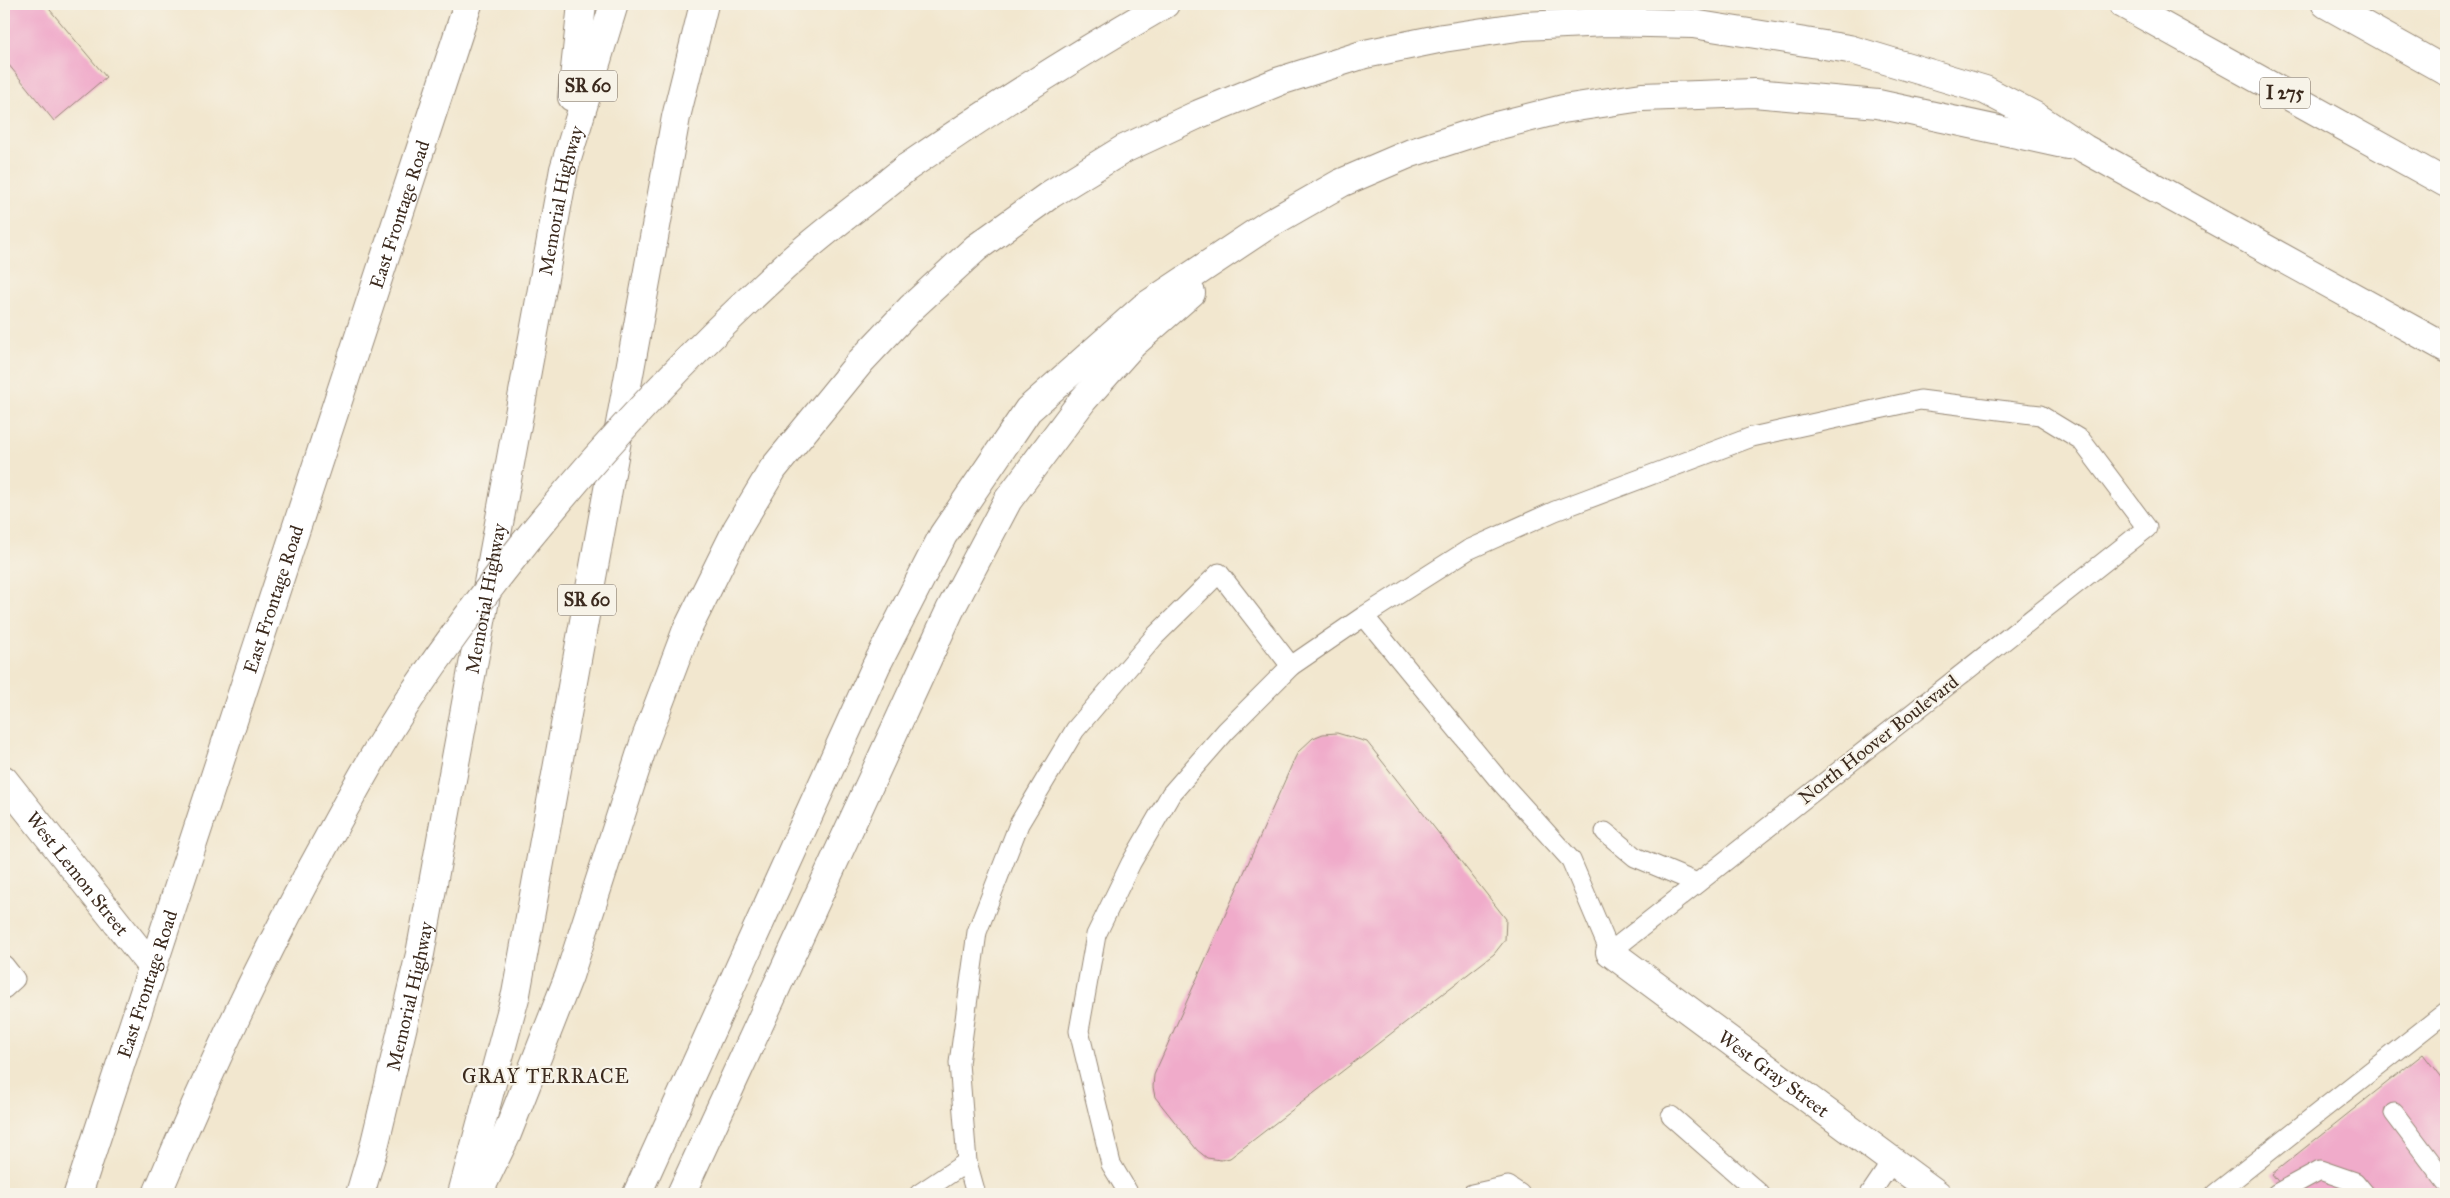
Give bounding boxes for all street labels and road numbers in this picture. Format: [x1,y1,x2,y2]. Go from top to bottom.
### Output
road number: SR 60 [559,70,617,102]
road number: I 275 [2260,78,2310,109]
street label: Memorial Highway [534,122,589,277]
street label: East Frontage Road [365,137,435,291]
street label: Memorial Highway [461,520,511,676]
street label: East Frontage Road [238,522,309,676]
road number: SR 60 [558,584,616,616]
street label: North Hoover Boulevard [1794,670,1963,809]
street label: West Lemon Street [21,807,134,941]
street label: East Frontage Road [112,907,182,1061]
street label: Memorial Highway [382,919,438,1073]
street label: West Gray Street [1714,1025,1834,1122]

